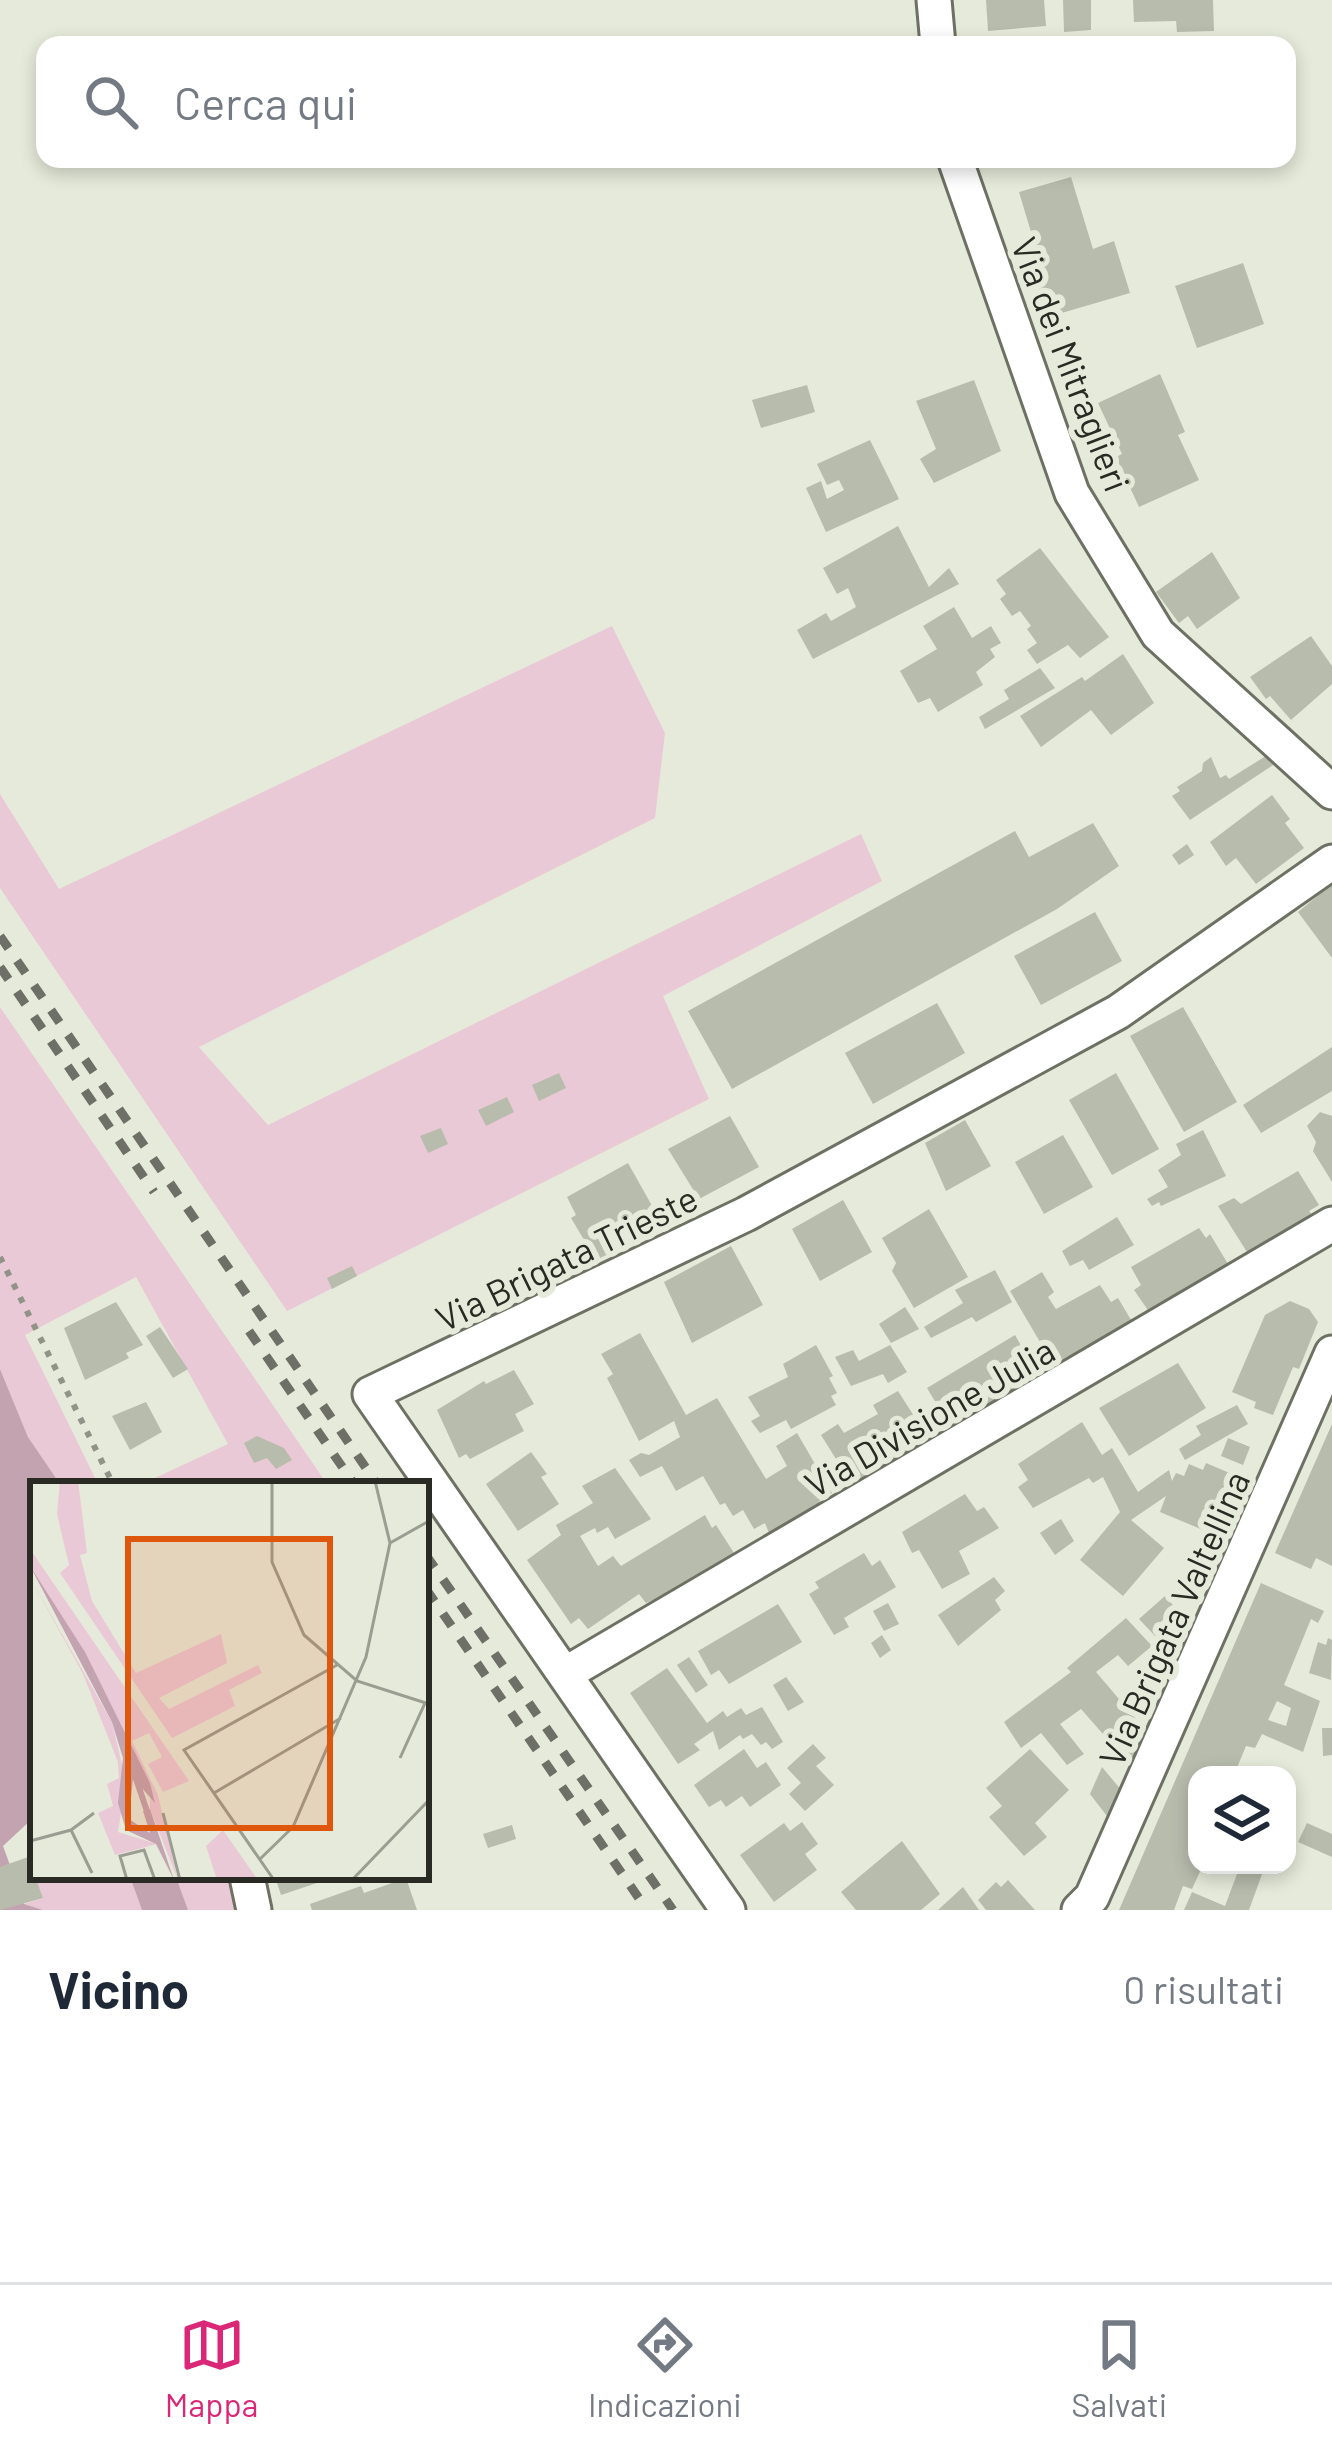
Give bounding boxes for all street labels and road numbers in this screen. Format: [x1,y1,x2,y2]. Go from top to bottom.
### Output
street label: Via dei Mitraglieri [1004,231,1140,497]
street label: Via Brigata Trieste [428,1175,704,1339]
street label: Via Divisione Julia [796,1327,1062,1505]
street label: Via Brigata Valtellina [1089,1464,1257,1772]

